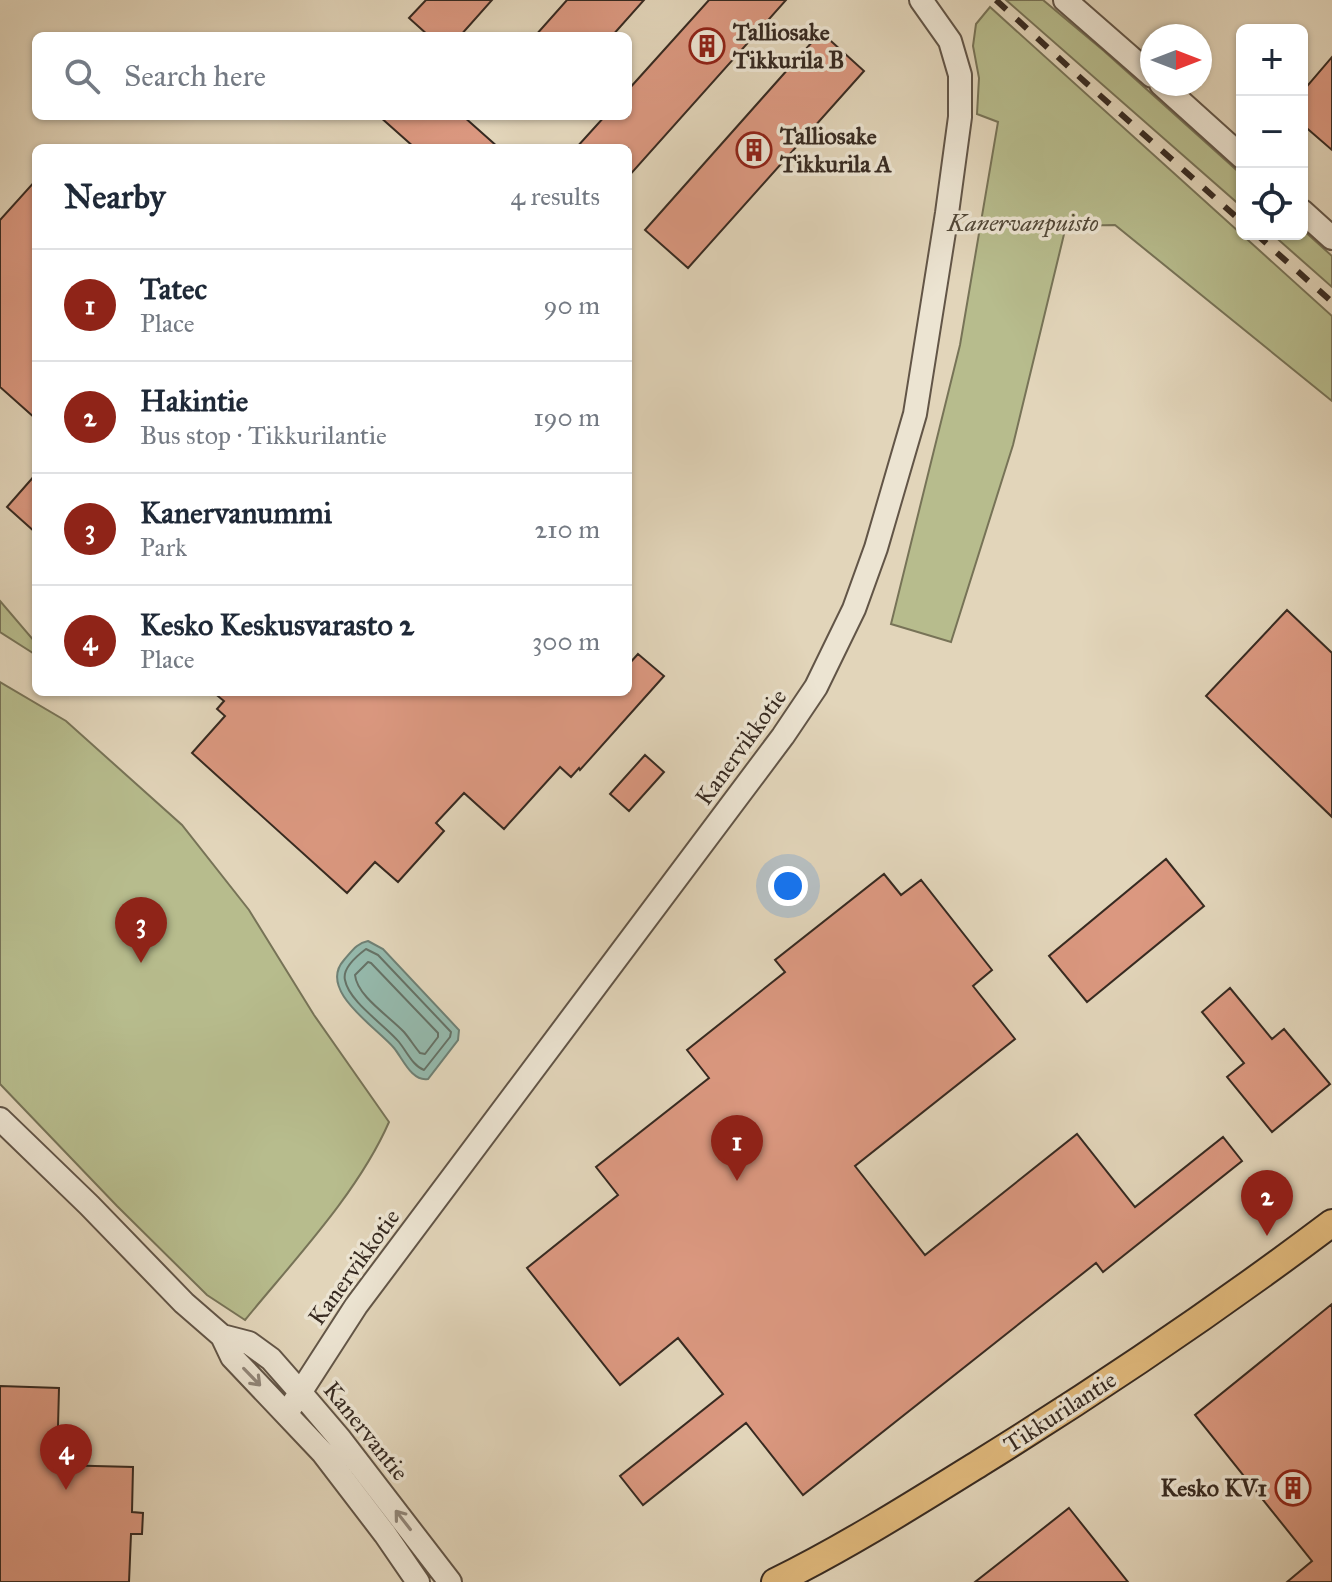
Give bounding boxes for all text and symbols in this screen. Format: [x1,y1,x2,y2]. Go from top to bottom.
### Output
place label: Talliosake Tikkurila B [732,17,844,75]
north arrow [1140,24,1212,96]
map controls [1236,24,1308,240]
button: + [1236,24,1308,96]
building icon: Talliosake Tikkurila B [688,27,726,65]
search box [32,32,632,120]
icon: search [60,54,104,98]
text: Search here [124,58,266,94]
button: − [1236,96,1308,168]
place label: Talliosake Tikkurila A [779,121,893,179]
building icon: Talliosake Tikkurila A [735,131,773,169]
button: locate [1236,168,1308,240]
text: Nearby [64,176,166,217]
text: 4 results [511,180,600,212]
park label: Kanervanpuisto [946,208,1099,238]
text: Tatec [140,271,207,307]
text: 1 [85,289,95,321]
text: 90 m [543,289,600,321]
text: Place [140,307,195,339]
text: Hakintie [140,383,248,419]
text: 2 [84,401,96,433]
text: 190 m [533,401,600,433]
text: Bus stop · Tikkurilantie [140,419,387,451]
text: Kanervanummi [140,495,332,531]
text: 3 [85,513,95,545]
text: 210 m [534,513,600,545]
text: Park [140,531,187,563]
text: Kesko Keskusvarasto 2 [140,607,414,643]
text: 4 [83,625,97,657]
text: 300 m [532,625,600,657]
text: Place [140,643,195,675]
street label: Kanervikkotie [689,683,793,811]
your location [768,866,808,906]
pin: 3 [115,897,167,963]
pin: 1 [711,1115,763,1181]
pin: 2 [1241,1170,1293,1236]
street label: Kanervikkotie [302,1203,406,1331]
street label: Tikkurilantie [998,1365,1122,1459]
one-way arrow [242,1367,261,1387]
street label: Kanervantie [317,1375,415,1487]
pin: 4 [40,1424,92,1490]
building icon: Kesko KV1 [1274,1469,1312,1507]
place label: Kesko KV1 [1160,1473,1268,1503]
one-way arrow [394,1510,411,1531]

